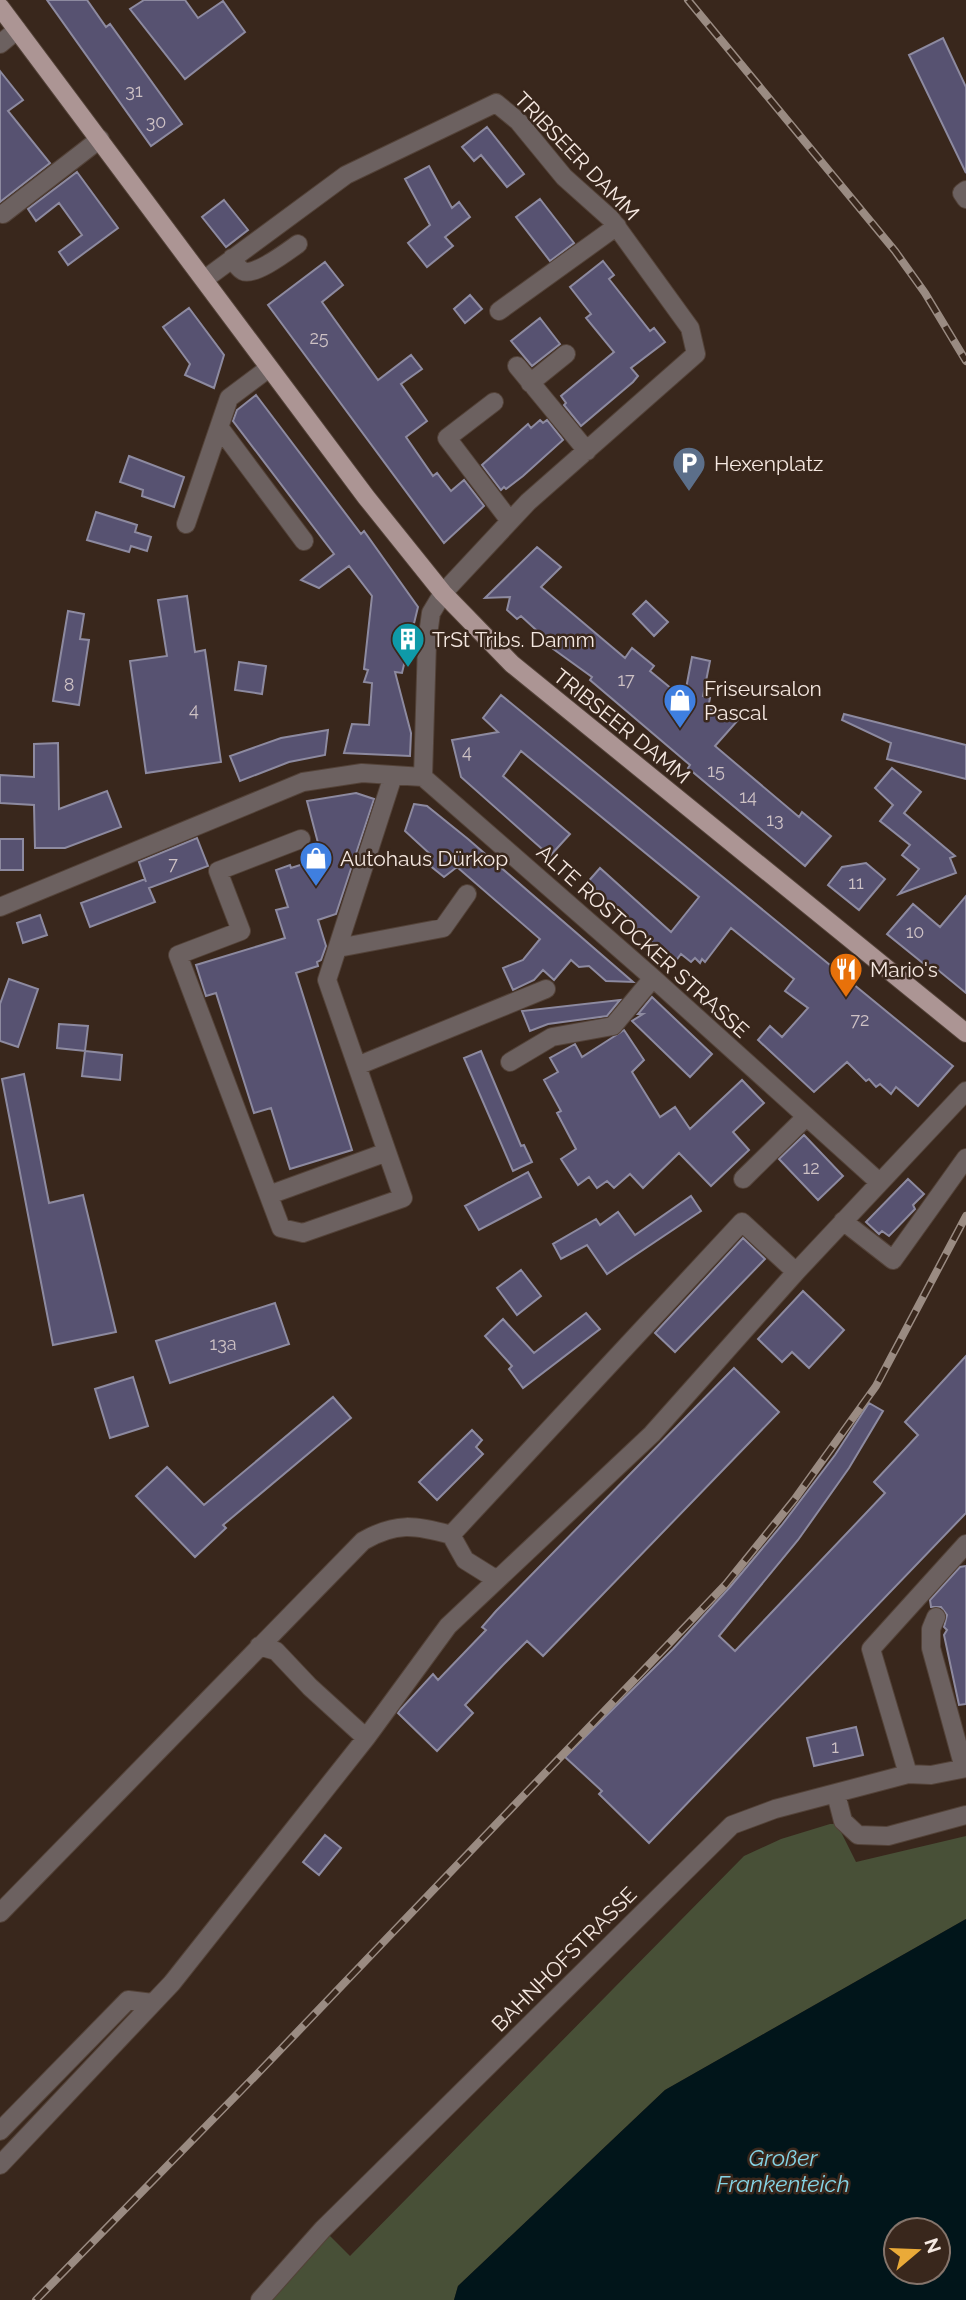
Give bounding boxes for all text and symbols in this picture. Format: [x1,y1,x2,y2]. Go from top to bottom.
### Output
house number: 31 [125,80,143,101]
street label: TRIBSEER DAMM [509,87,645,225]
house number: 30 [146,111,166,132]
house number: 25 [309,327,329,348]
parking icon: Hexenplatz [670,444,708,493]
place label: Hexenplatz [714,451,823,476]
building icon: TrSt Tribs. Damm [389,620,427,669]
place label: TrSt Tribs. Damm [432,627,595,652]
street label: TRIBSEER DAMM [549,663,695,789]
house number: 17 [617,669,635,690]
house number: 8 [64,674,74,695]
place label: Friseursalon Pascal [704,676,822,725]
shop icon: Friseursalon Pascal [661,681,699,730]
house number: 4 [189,699,199,720]
house number: 4 [462,741,472,762]
house number: 15 [707,760,725,781]
house number: 14 [739,786,757,807]
house number: 13 [766,809,784,830]
shop icon: Autohaus Dürkop [297,839,335,888]
street label: ALTE ROSTOCKER STRASSE [532,839,754,1043]
place label: Autohaus Dürkop [340,846,508,871]
house number: 7 [168,853,178,874]
house number: 11 [848,872,864,893]
house number: 10 [906,921,924,942]
restaurant icon: Mario's [827,950,865,999]
place label: Mario's [870,957,938,982]
house number: 72 [850,1009,870,1030]
house number: 12 [802,1157,820,1178]
house number: 13a [209,1333,237,1354]
house number: 1 [831,1736,839,1757]
street label: BAHNHOFSTRASSE [486,1881,642,2037]
water label: Großer Frankenteich [716,2144,850,2197]
north arrow [882,2216,952,2286]
text: N [920,2235,946,2256]

